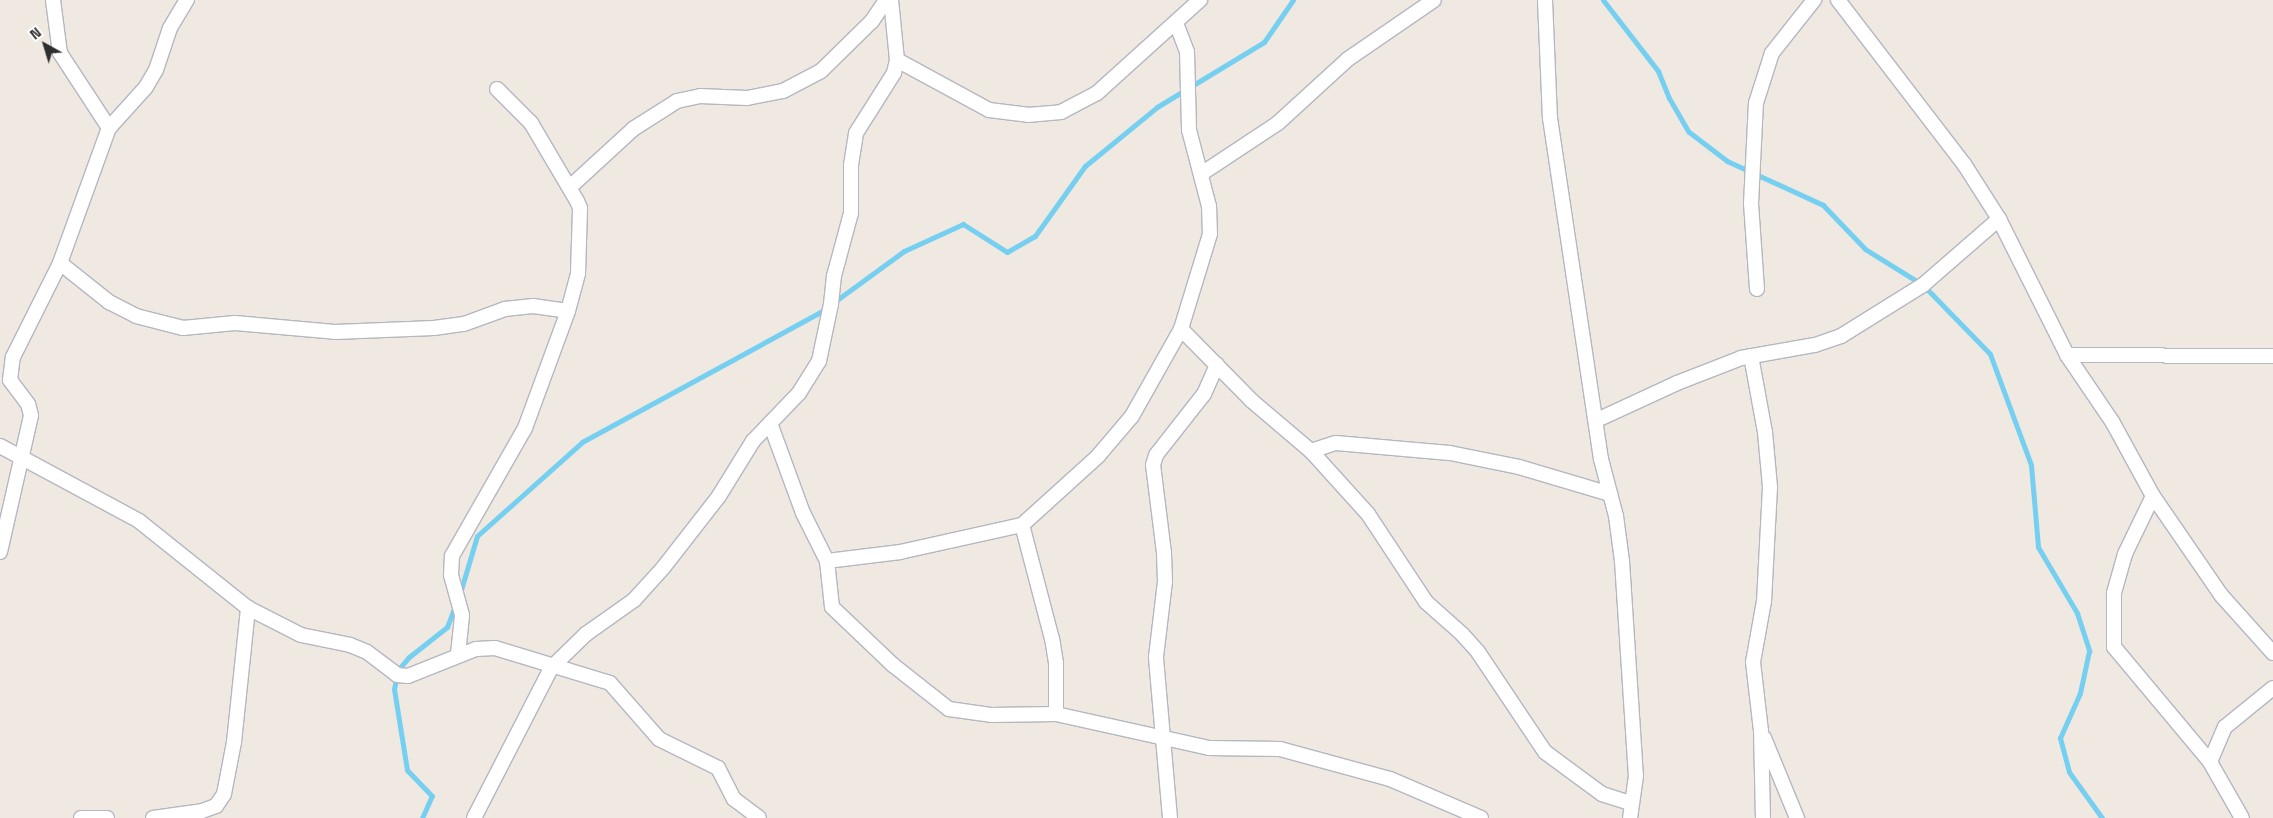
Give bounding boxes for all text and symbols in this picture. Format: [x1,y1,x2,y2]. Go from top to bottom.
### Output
north arrow [20,20,70,70]
text: N [26,23,45,43]

